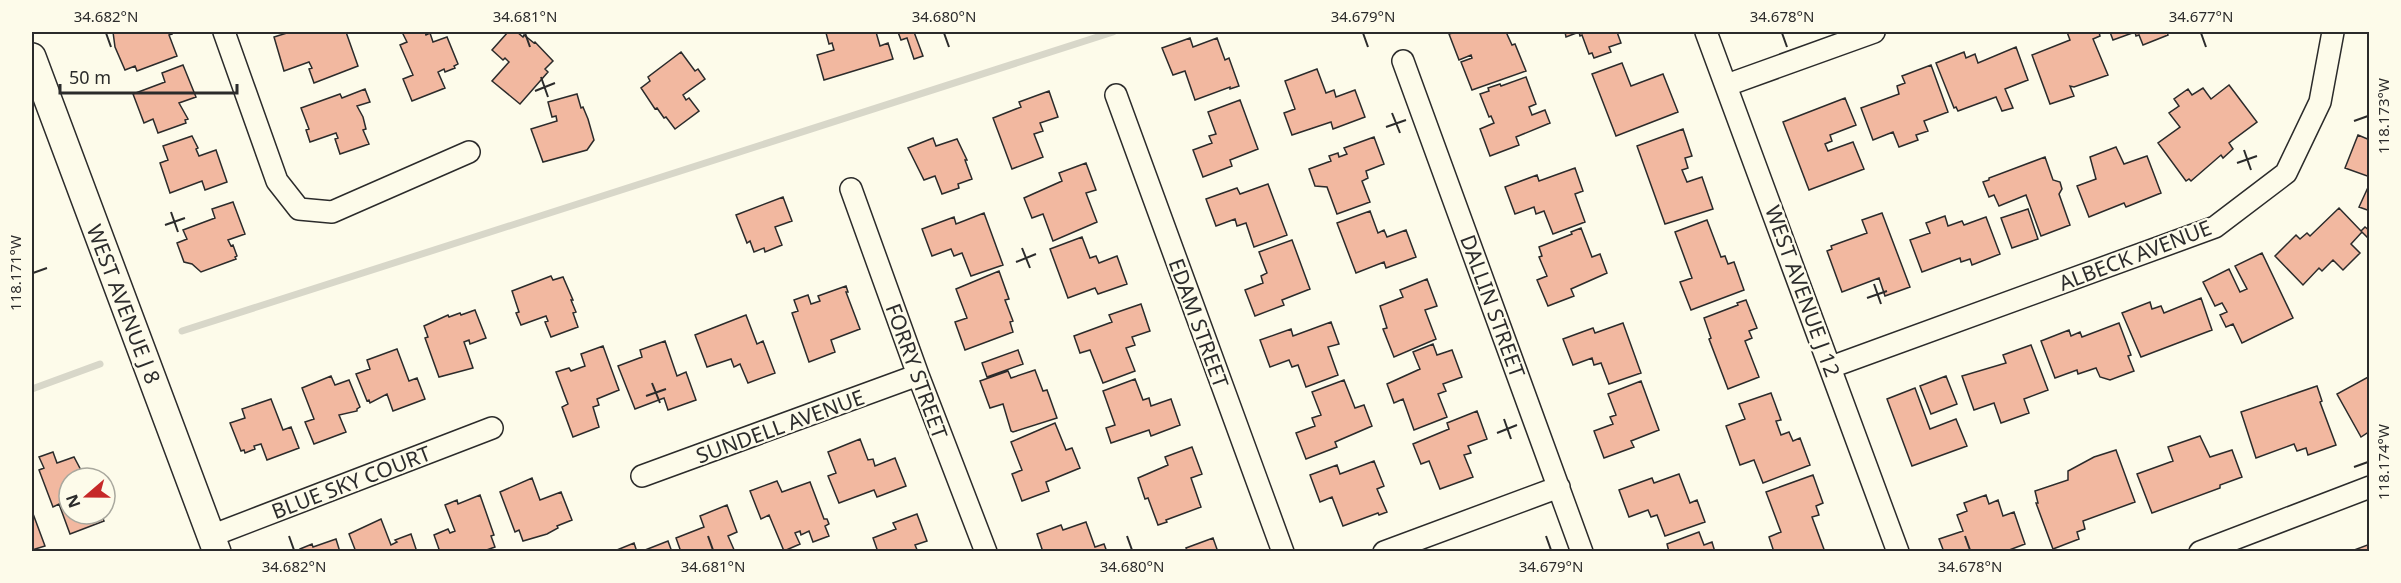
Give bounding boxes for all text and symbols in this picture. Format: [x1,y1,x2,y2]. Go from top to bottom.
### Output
text: 34.682°N [74,6,138,26]
text: 34.681°N [493,6,557,26]
text: 34.680°N [912,6,976,26]
text: 34.679°N [1331,6,1395,26]
text: 34.678°N [1750,6,1814,26]
text: 34.677°N [2169,6,2233,26]
scale bar [60,57,237,95]
text: 50 m [69,65,111,89]
text: 118.173°W [2373,78,2393,154]
street label: WEST AVENUE J 12 [1759,201,1847,381]
street label: ALBECK AVENUE [2055,213,2215,297]
street label: WEST AVENUE J 8 [81,220,167,388]
street label: DALLIN STREET [1454,231,1532,382]
text: 118.171°W [5,235,25,311]
street label: EDAM STREET [1163,254,1235,392]
street label: FORRY STREET [880,299,955,443]
street label: SUNDELL AVENUE [692,383,868,469]
text: 118.174°W [2373,424,2393,500]
street label: BLUE SKY COURT [267,439,435,525]
north arrow [57,466,117,526]
text: N [60,491,85,511]
text: 34.682°N [262,556,326,576]
text: 34.681°N [681,556,745,576]
text: 34.680°N [1100,556,1164,576]
text: 34.679°N [1519,556,1583,576]
text: 34.678°N [1938,556,2002,576]

